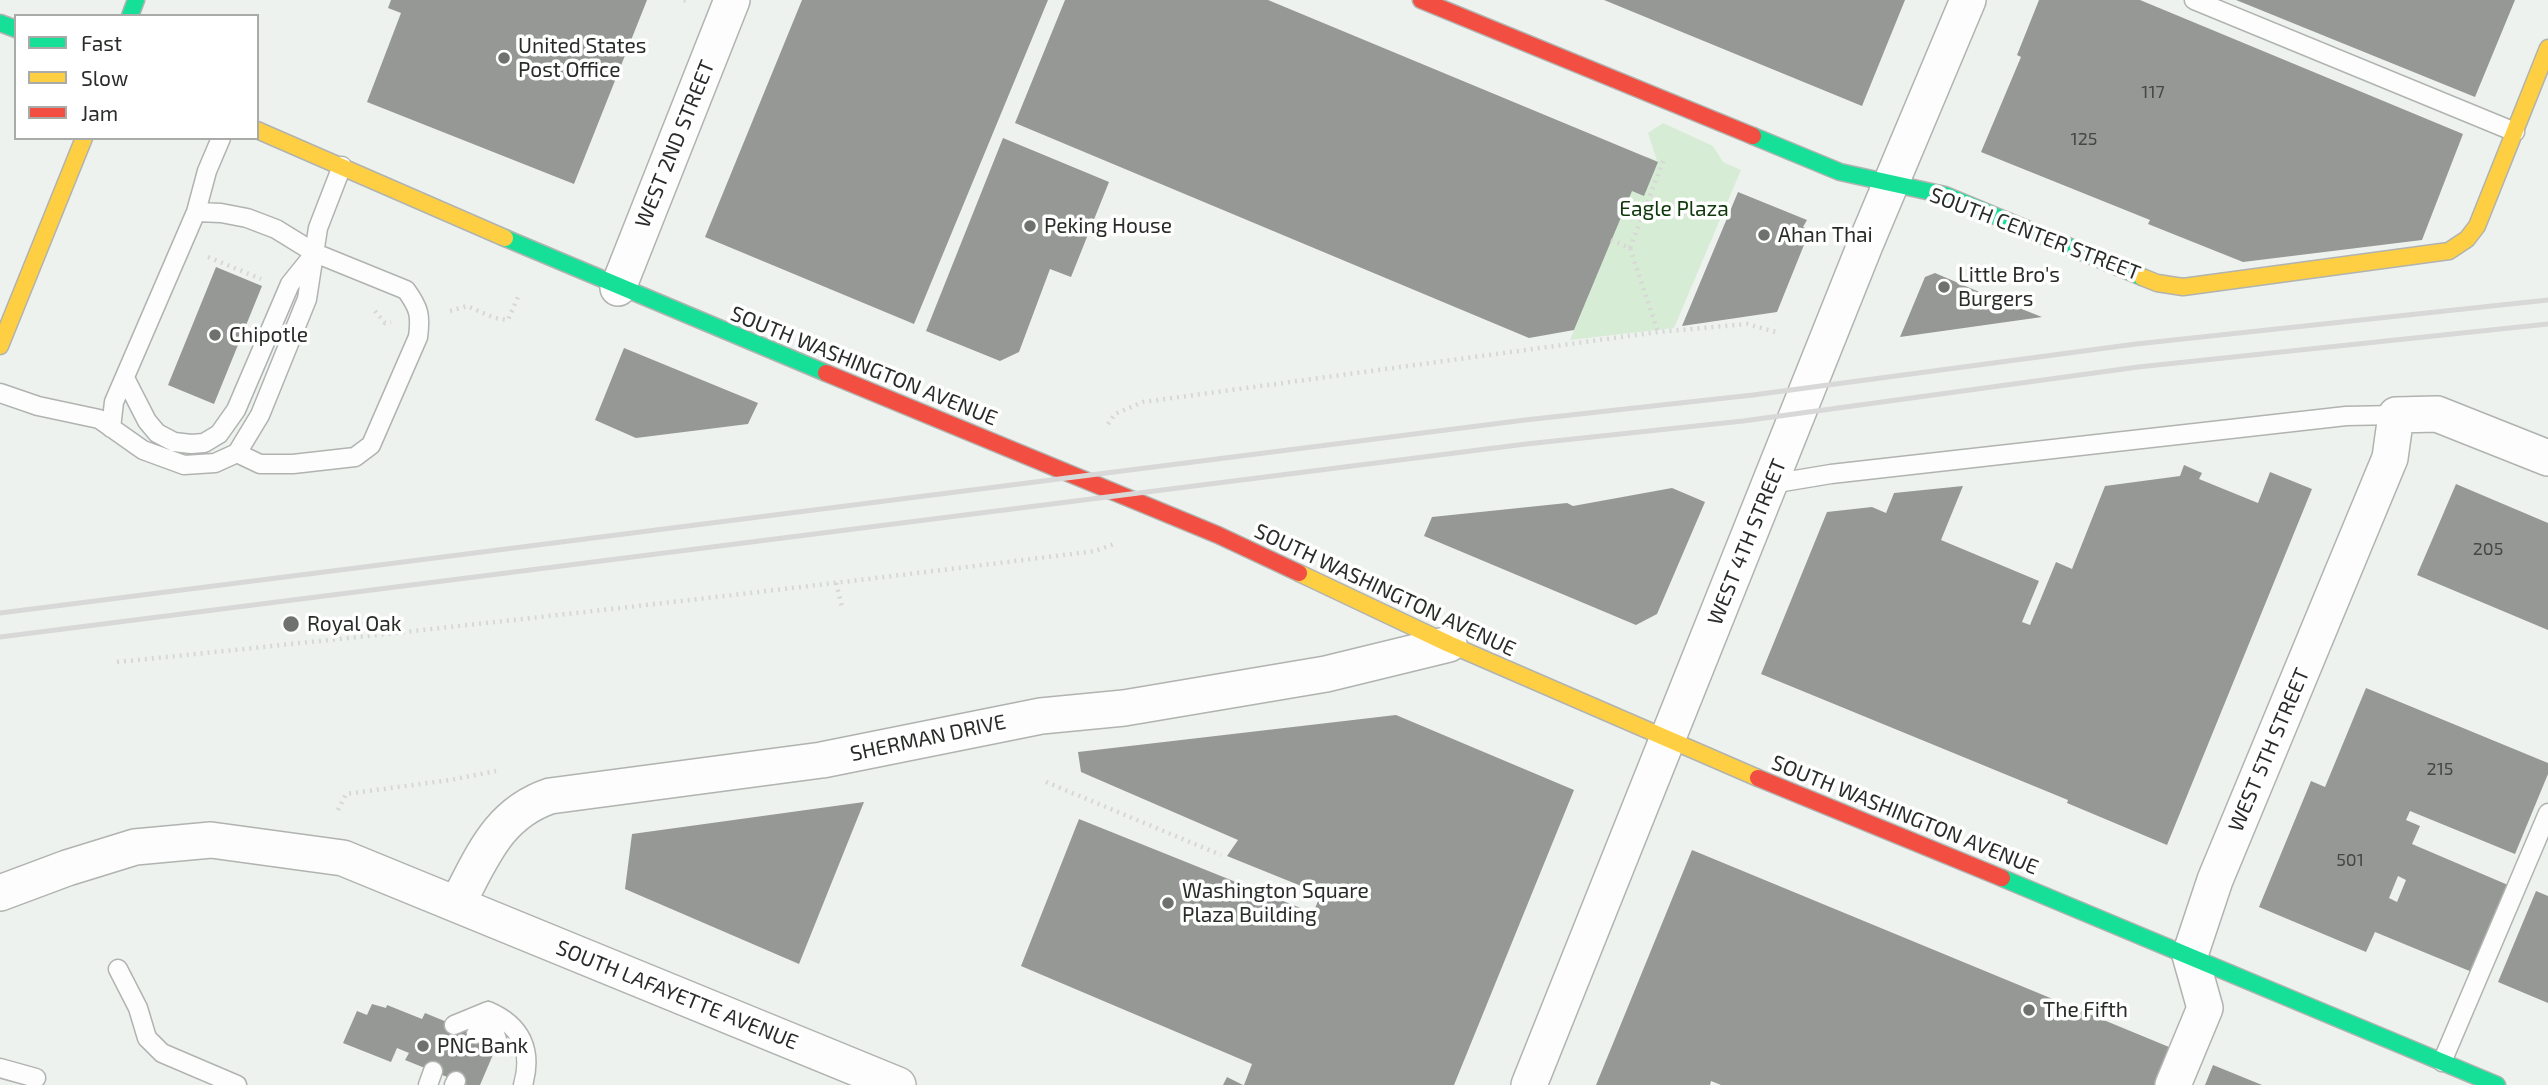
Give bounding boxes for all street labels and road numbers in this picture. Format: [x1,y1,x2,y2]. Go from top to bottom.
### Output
street label: WEST 2ND STREET [630,57,720,231]
street label: SOUTH CENTER STREET [1926,182,2144,286]
street label: SOUTH WASHINGTON AVENUE [727,301,1001,431]
street label: WEST 4TH STREET [1702,455,1792,629]
street label: SOUTH WASHINGTON AVENUE [1250,518,1520,662]
street label: WEST 5TH STREET [2223,664,2315,836]
street label: SHERMAN DRIVE [848,709,1008,767]
street label: SOUTH WASHINGTON AVENUE [1768,750,2042,880]
street label: SOUTH LAFAYETTE AVENUE [552,935,802,1055]

